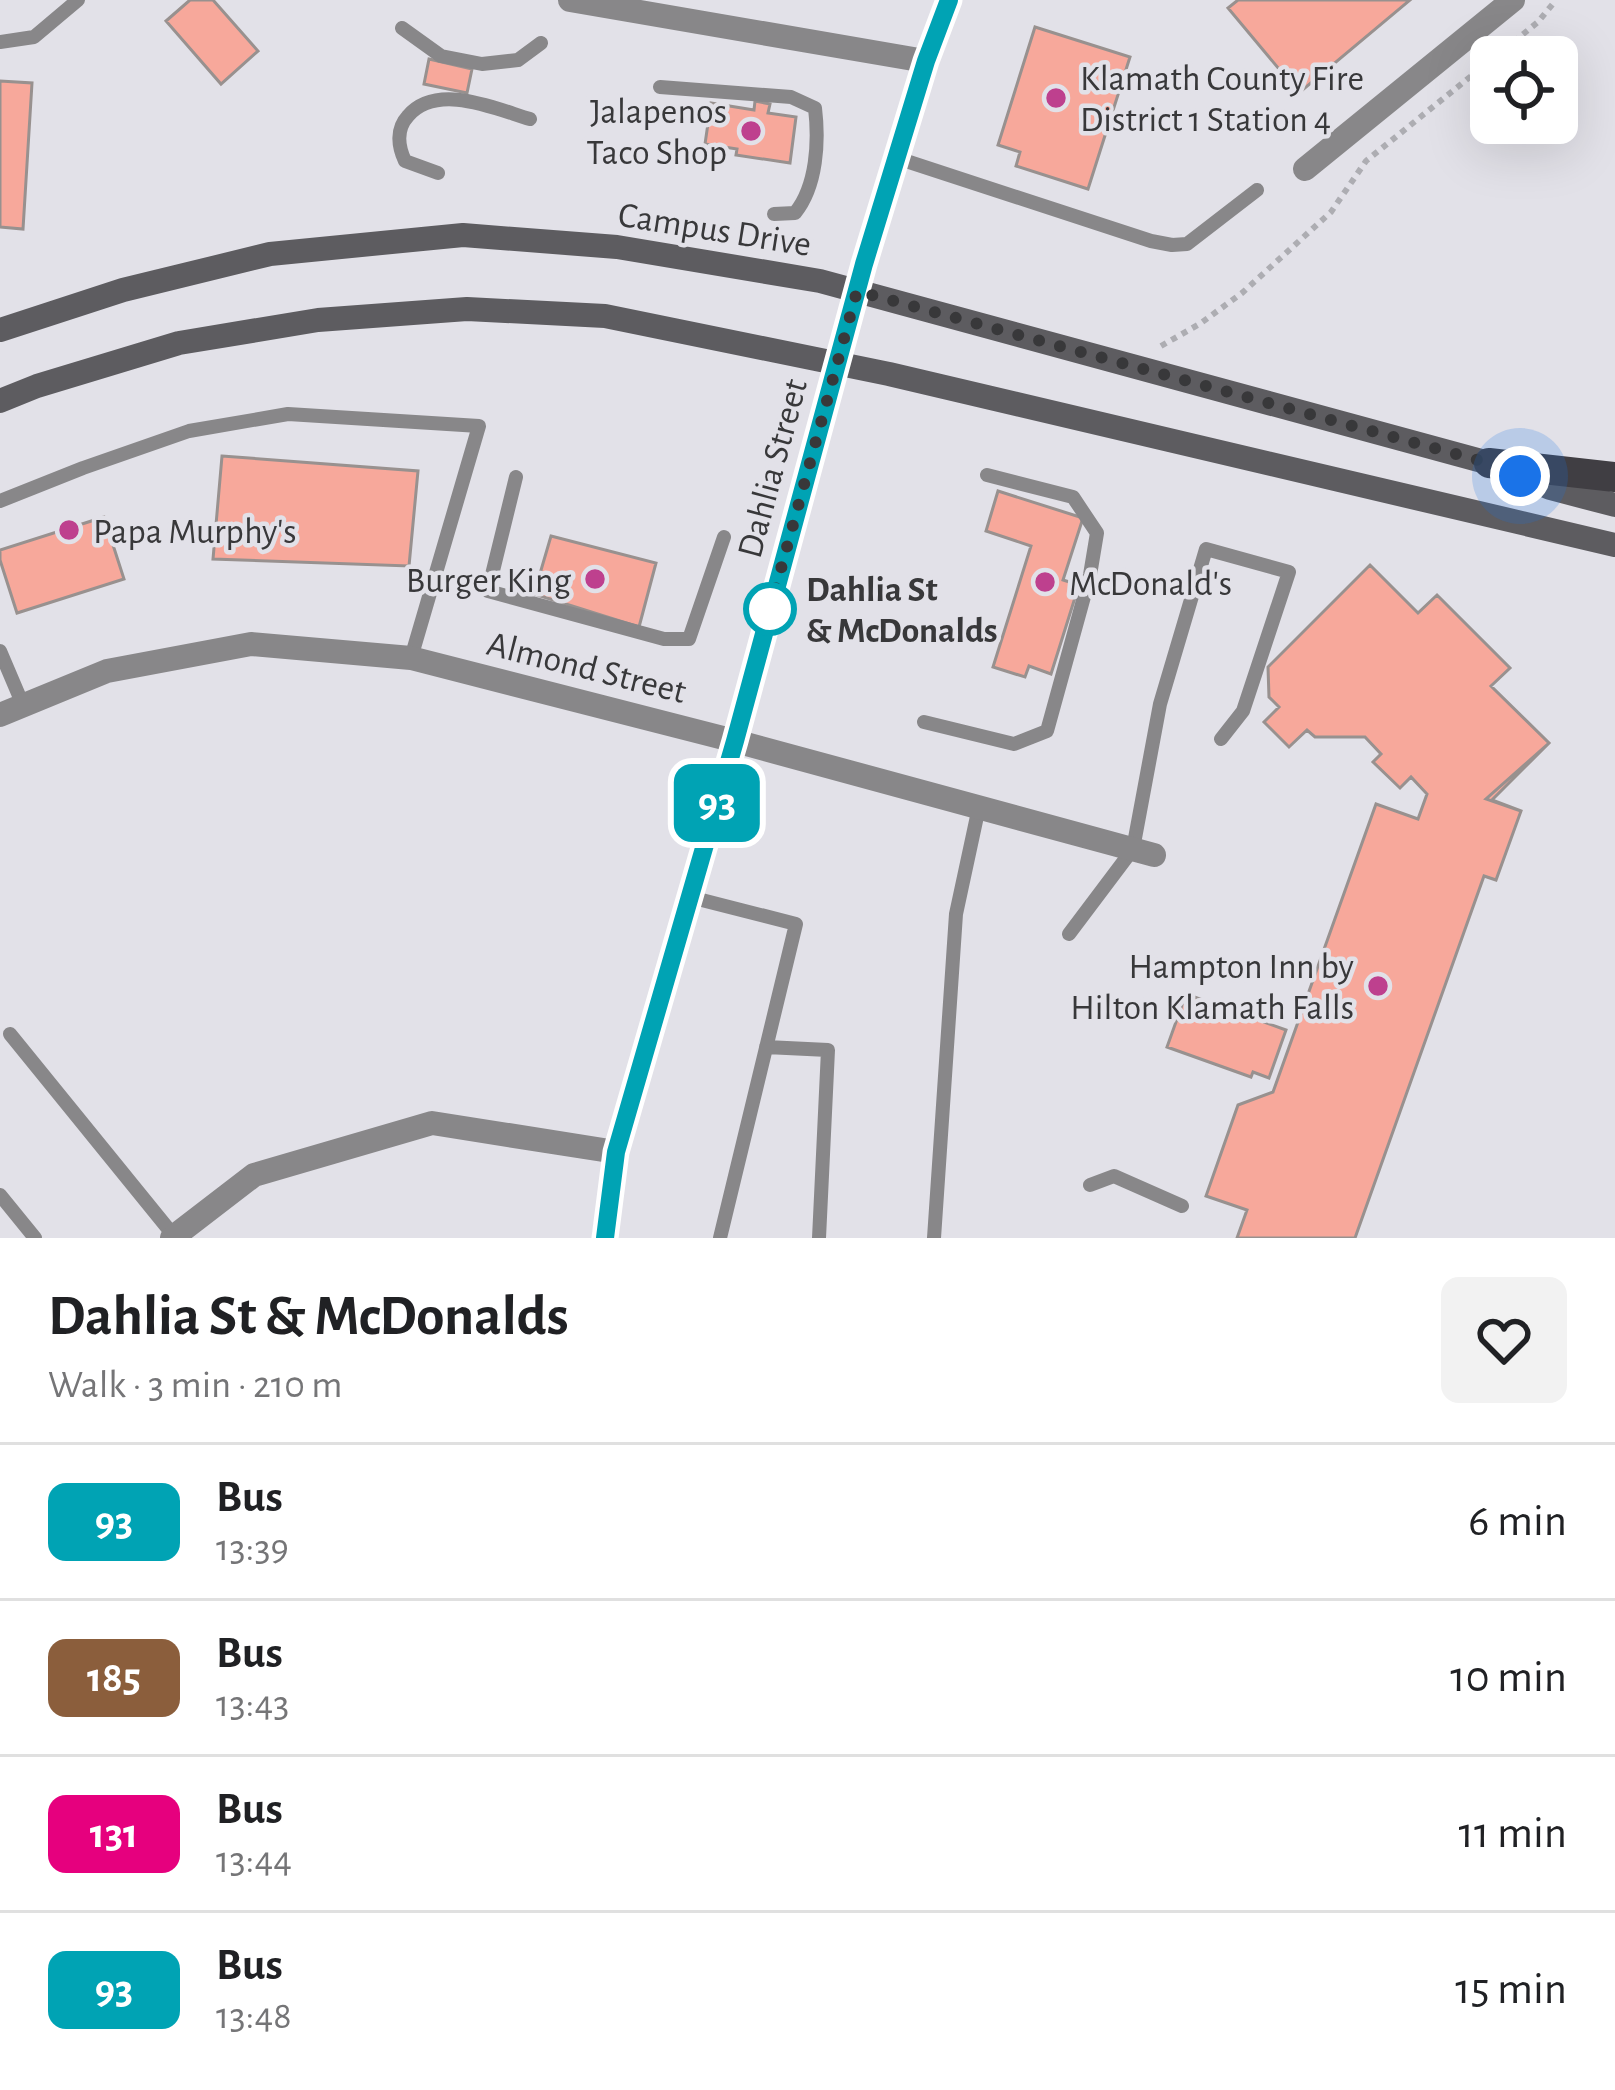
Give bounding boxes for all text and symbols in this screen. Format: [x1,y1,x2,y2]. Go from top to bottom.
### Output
map controls [1470,36,1578,144]
button: locate [1470,36,1578,144]
place label: Klamath County Fire District 1 Station 4 [1080,61,1364,138]
marker: Klamath County Fire District 1 Station 4 [1043,85,1069,111]
place label: Jalapenos Taco Shop [586,94,727,171]
marker: Jalapenos Taco Shop [738,118,764,144]
street label: Campus Drive [616,197,814,263]
street label: Dahlia Street [732,375,814,562]
your location [1490,446,1550,506]
place label: Papa Murphy's [93,514,297,550]
marker: Papa Murphy's [56,517,82,543]
place label: Burger King [406,563,571,599]
marker: Burger King [582,566,608,592]
place label: McDonald's [1069,566,1232,602]
marker: McDonald's [1032,569,1058,595]
place label: Dahlia St & McDonalds [806,572,998,649]
marker: Dahlia St & McDonalds [745,584,795,634]
street label: Almond Street [483,626,690,710]
line badge: 93 [663,764,771,842]
text: 93 [698,782,736,824]
place label: Hampton Inn by Hilton Klamath Falls [1070,949,1354,1026]
marker: Hampton Inn by Hilton Klamath Falls [1365,973,1391,999]
button: heart [1441,1277,1567,1403]
text: Dahlia St & McDonalds [48,1288,569,1345]
text: Walk · 3 min · 210 m [48,1366,342,1405]
text: Bus [216,1475,283,1520]
text: 6 min [1468,1499,1567,1544]
text: 93 [95,1501,133,1543]
text: 13:39 [216,1529,289,1568]
text: Bus [216,1631,283,1676]
text: 10 min [1450,1655,1567,1700]
text: 185 [87,1657,141,1699]
text: 13:43 [216,1685,289,1724]
text: Bus [216,1787,283,1832]
text: 11 min [1459,1811,1567,1856]
text: 131 [90,1813,138,1855]
text: 13:44 [216,1841,292,1880]
text: Bus [216,1943,283,1988]
text: 15 min [1455,1967,1567,2012]
text: 93 [95,1969,133,2011]
text: 13:48 [216,1997,292,2036]

